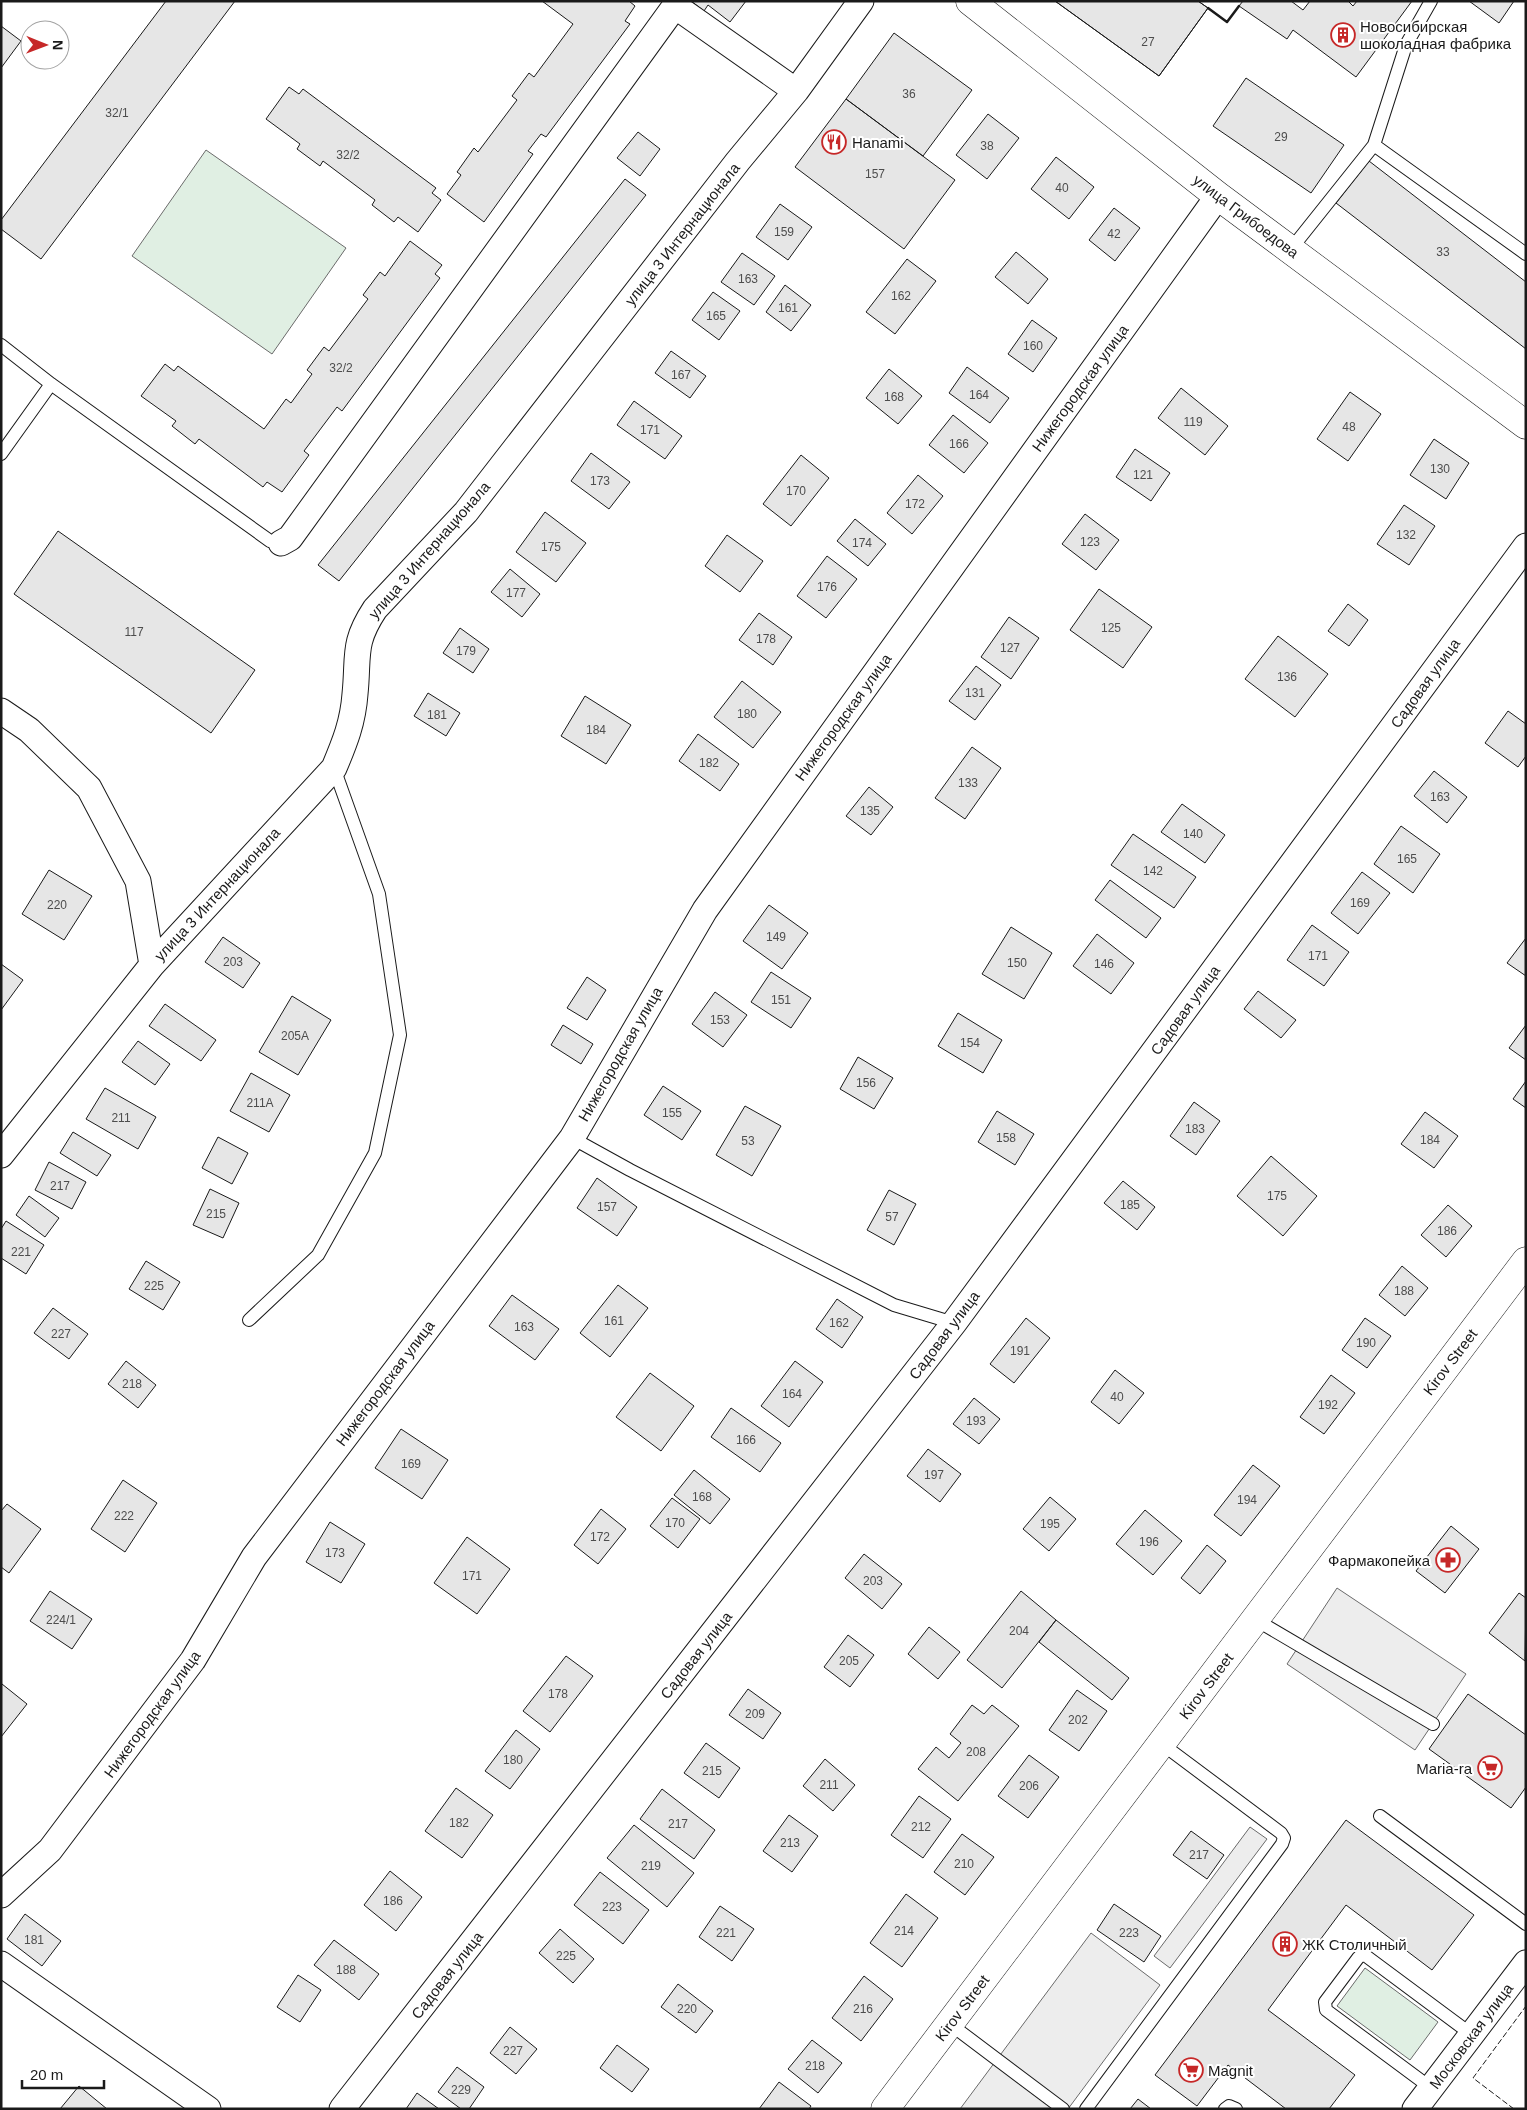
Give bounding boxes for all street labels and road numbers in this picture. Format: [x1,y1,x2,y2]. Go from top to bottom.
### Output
street label: улица 3 Интернационала [621,159,743,309]
street label: улица Грибоедова [1190,171,1303,262]
street label: Нижегородская улица [1028,321,1132,455]
street label: улица 3 Интернационала [365,478,494,622]
street label: Садовая улица [1387,635,1463,731]
street label: Нижегородская улица [791,650,895,784]
street label: улица 3 Интернационала [151,823,284,964]
street label: Садовая улица [1147,962,1223,1058]
street label: Нижегородская улица [575,983,666,1124]
street label: Садовая улица [905,1287,983,1382]
street label: Нижегородская улица [332,1316,438,1449]
street label: Kirov Street [1420,1325,1481,1398]
street label: Садовая улица [657,1607,736,1702]
street label: Нижегородская улица [100,1647,204,1781]
street label: Kirov Street [1176,1649,1237,1722]
street label: Садовая улица [408,1927,487,2022]
street label: Kirov Street [932,1971,993,2044]
street label: Московская улица [1426,1979,1517,2092]

